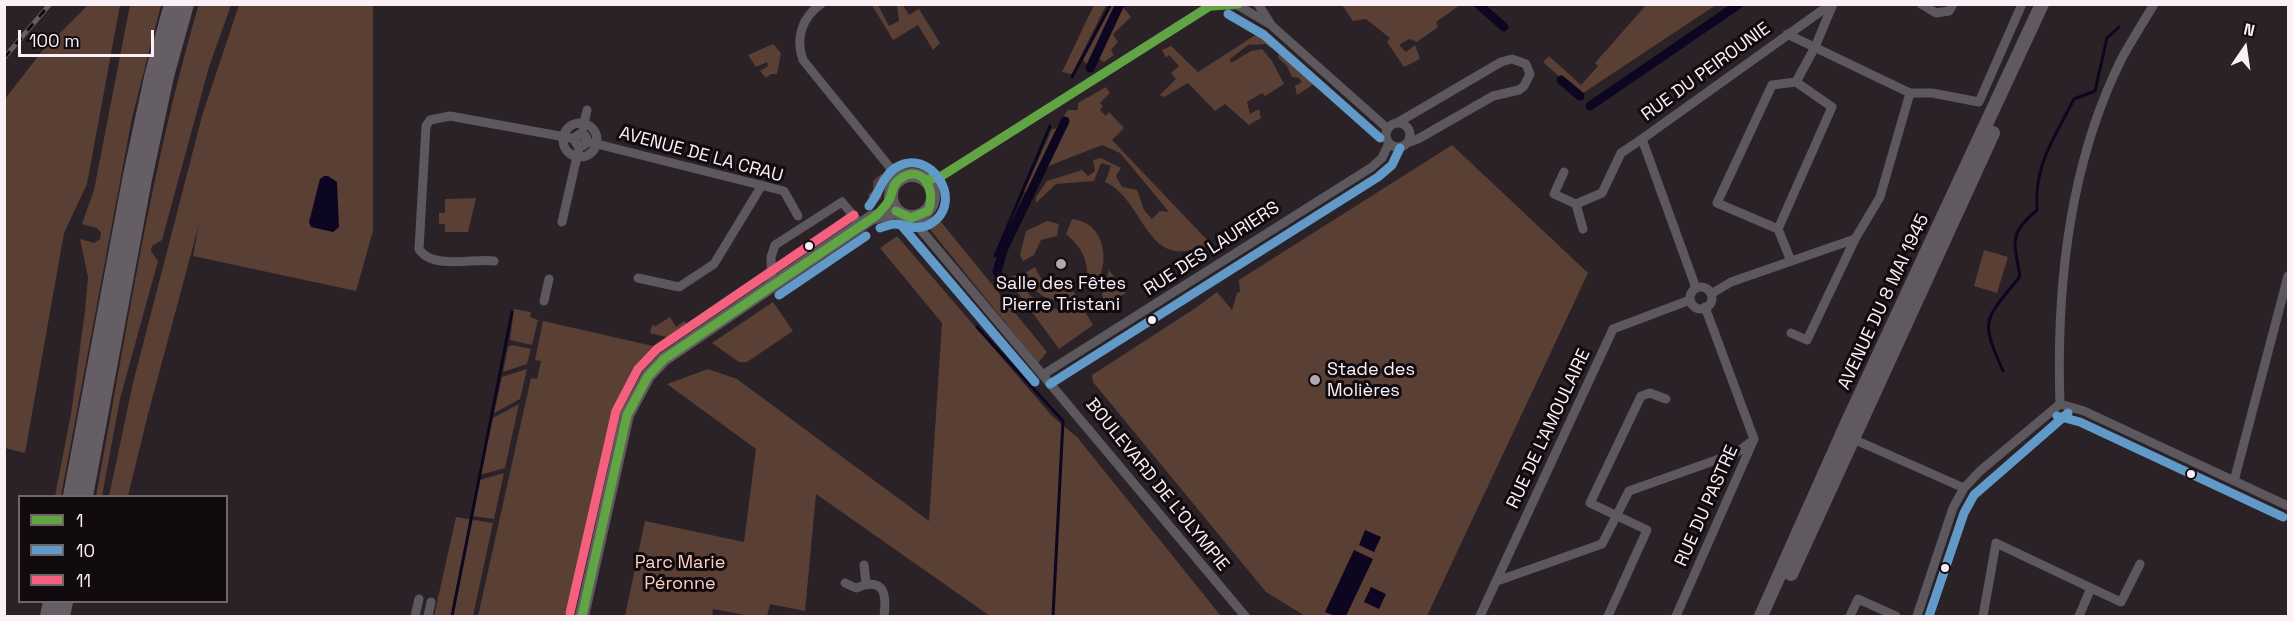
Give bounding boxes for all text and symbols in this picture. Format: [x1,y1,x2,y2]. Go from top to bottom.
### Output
scale bar [21,18,158,56]
street label: RUE DU PEIROUNIE [1637,18,1775,126]
north arrow [2215,18,2275,78]
text: N [2242,19,2257,41]
text: 100 m [29,29,80,52]
street label: AVENUE DE LA CRAU [617,123,785,187]
street label: RUE DES LAURIERS [1140,197,1284,301]
street label: AVENUE DU 8 MAI 1945 [1834,211,1934,393]
unlabelled marker [803,240,815,252]
marker: Salle des Fêtes Pierre Tristani [1054,257,1068,271]
place label: Salle des Fêtes Pierre Tristani [996,273,1126,316]
unlabelled marker [1146,314,1158,326]
street label: RUE DE L'AMOULAIRE [1503,346,1595,512]
place label: Stade des Molières [1327,359,1415,401]
marker: Stade des Molières [1308,373,1322,387]
street label: BOULEVARD DE L'OLYMPIE [1081,394,1233,576]
street label: RUE DU PASTRE [1671,442,1743,570]
unlabelled marker [2185,468,2197,480]
legend [18,495,228,603]
text: 1 [76,509,84,532]
text: 10 [76,539,95,562]
park label: Parc Marie Péronne [635,552,725,594]
unlabelled marker [1939,562,1951,574]
text: 11 [76,569,91,592]

